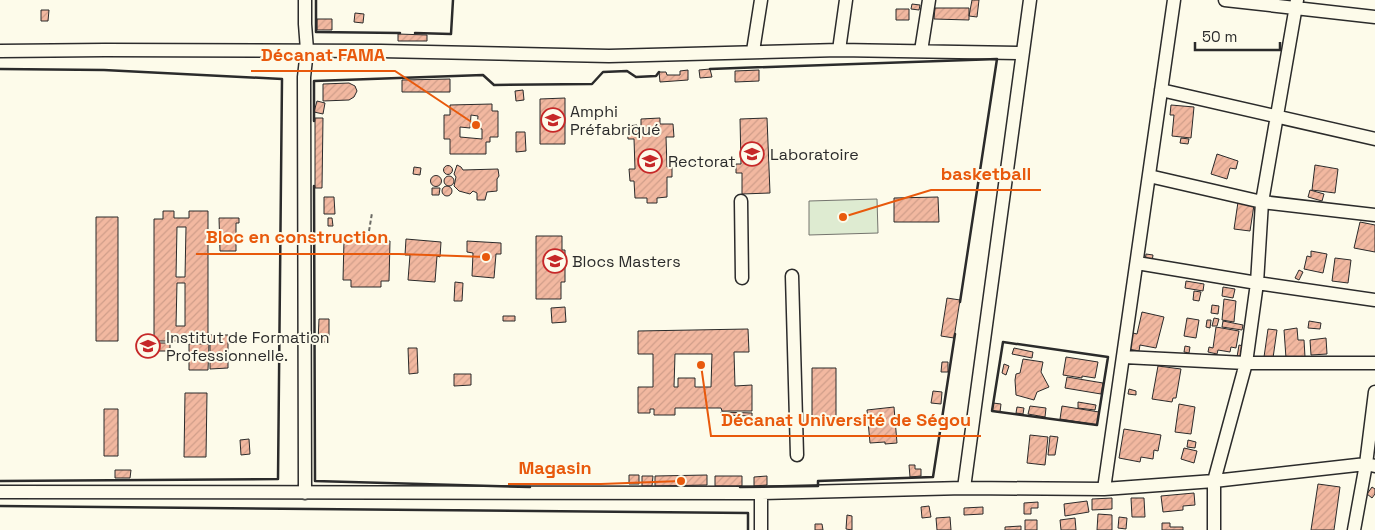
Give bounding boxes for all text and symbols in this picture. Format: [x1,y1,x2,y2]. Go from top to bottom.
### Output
scale bar [1195,20,1280,52]
text: 50 m [1202,27,1237,46]
callout: Décanat FAMA [251,38,395,71]
text: Décanat FAMA [261,43,386,66]
place label: Amphi Préfabriqué [570,101,660,140]
school or university icon: Amphi Préfabriqué [540,107,566,133]
school or university icon: Laboratoire [739,141,765,167]
place label: Laboratoire [770,144,859,165]
school or university icon: Rectorat [637,148,663,174]
place label: Rectorat [668,151,736,172]
callout: basketball [931,157,1041,190]
text: basketball [941,162,1031,185]
callout: Bloc en construction [196,221,399,254]
text: Bloc en construction [206,225,388,248]
school or university icon: Blocs Masters [542,248,568,274]
place label: Blocs Masters [572,251,681,272]
place label: Institut de Formation Professionnelle. [166,327,330,366]
school or university icon: Institut de Formation Professionnelle. [135,333,161,359]
callout: Décanat Université de Ségou [711,403,981,436]
text: Décanat Université de Ségou [721,408,971,431]
callout: Magasin [508,451,601,484]
text: Magasin [518,456,592,479]

